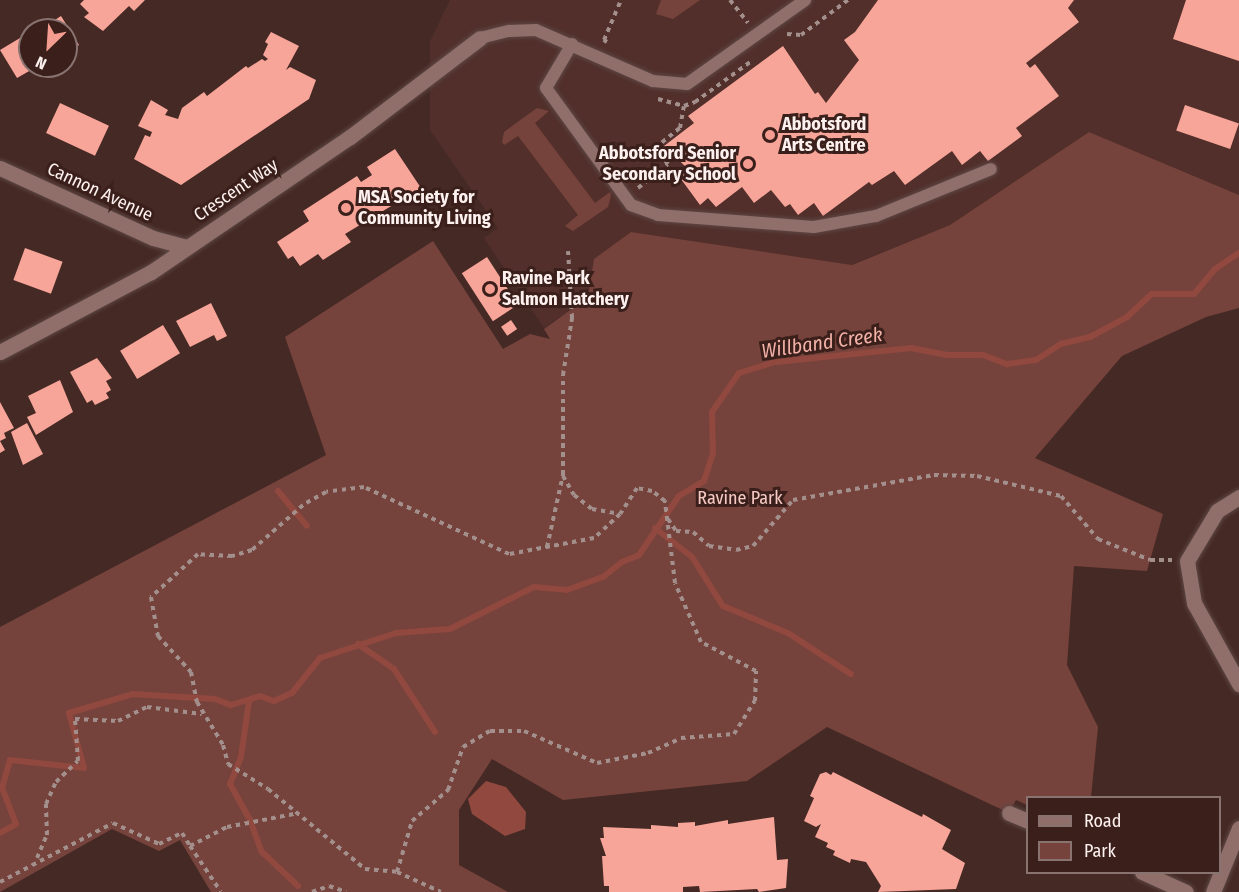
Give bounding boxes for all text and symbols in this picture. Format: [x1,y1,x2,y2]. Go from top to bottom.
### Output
north arrow [18,18,78,78]
text: N [33,52,49,74]
place label: Abbotsford Arts Centre [782,114,866,156]
marker: Abbotsford Arts Centre [763,128,777,142]
place label: Abbotsford Senior Secondary School [599,143,736,186]
street label: Crescent Way [190,154,282,226]
marker: Abbotsford Senior Secondary School [741,157,755,171]
street label: Cannon Avenue [44,158,156,226]
place label: MSA Society for Community Living [358,187,491,230]
marker: MSA Society for Community Living [339,201,353,215]
place label: Ravine Park Salmon Hatchery [502,268,629,310]
marker: Ravine Park Salmon Hatchery [483,282,497,296]
water label: Willband Creek [760,323,884,363]
park label: Ravine Park [697,487,783,509]
legend [1026,796,1221,874]
text: Road [1084,810,1121,832]
text: Park [1084,840,1116,862]

